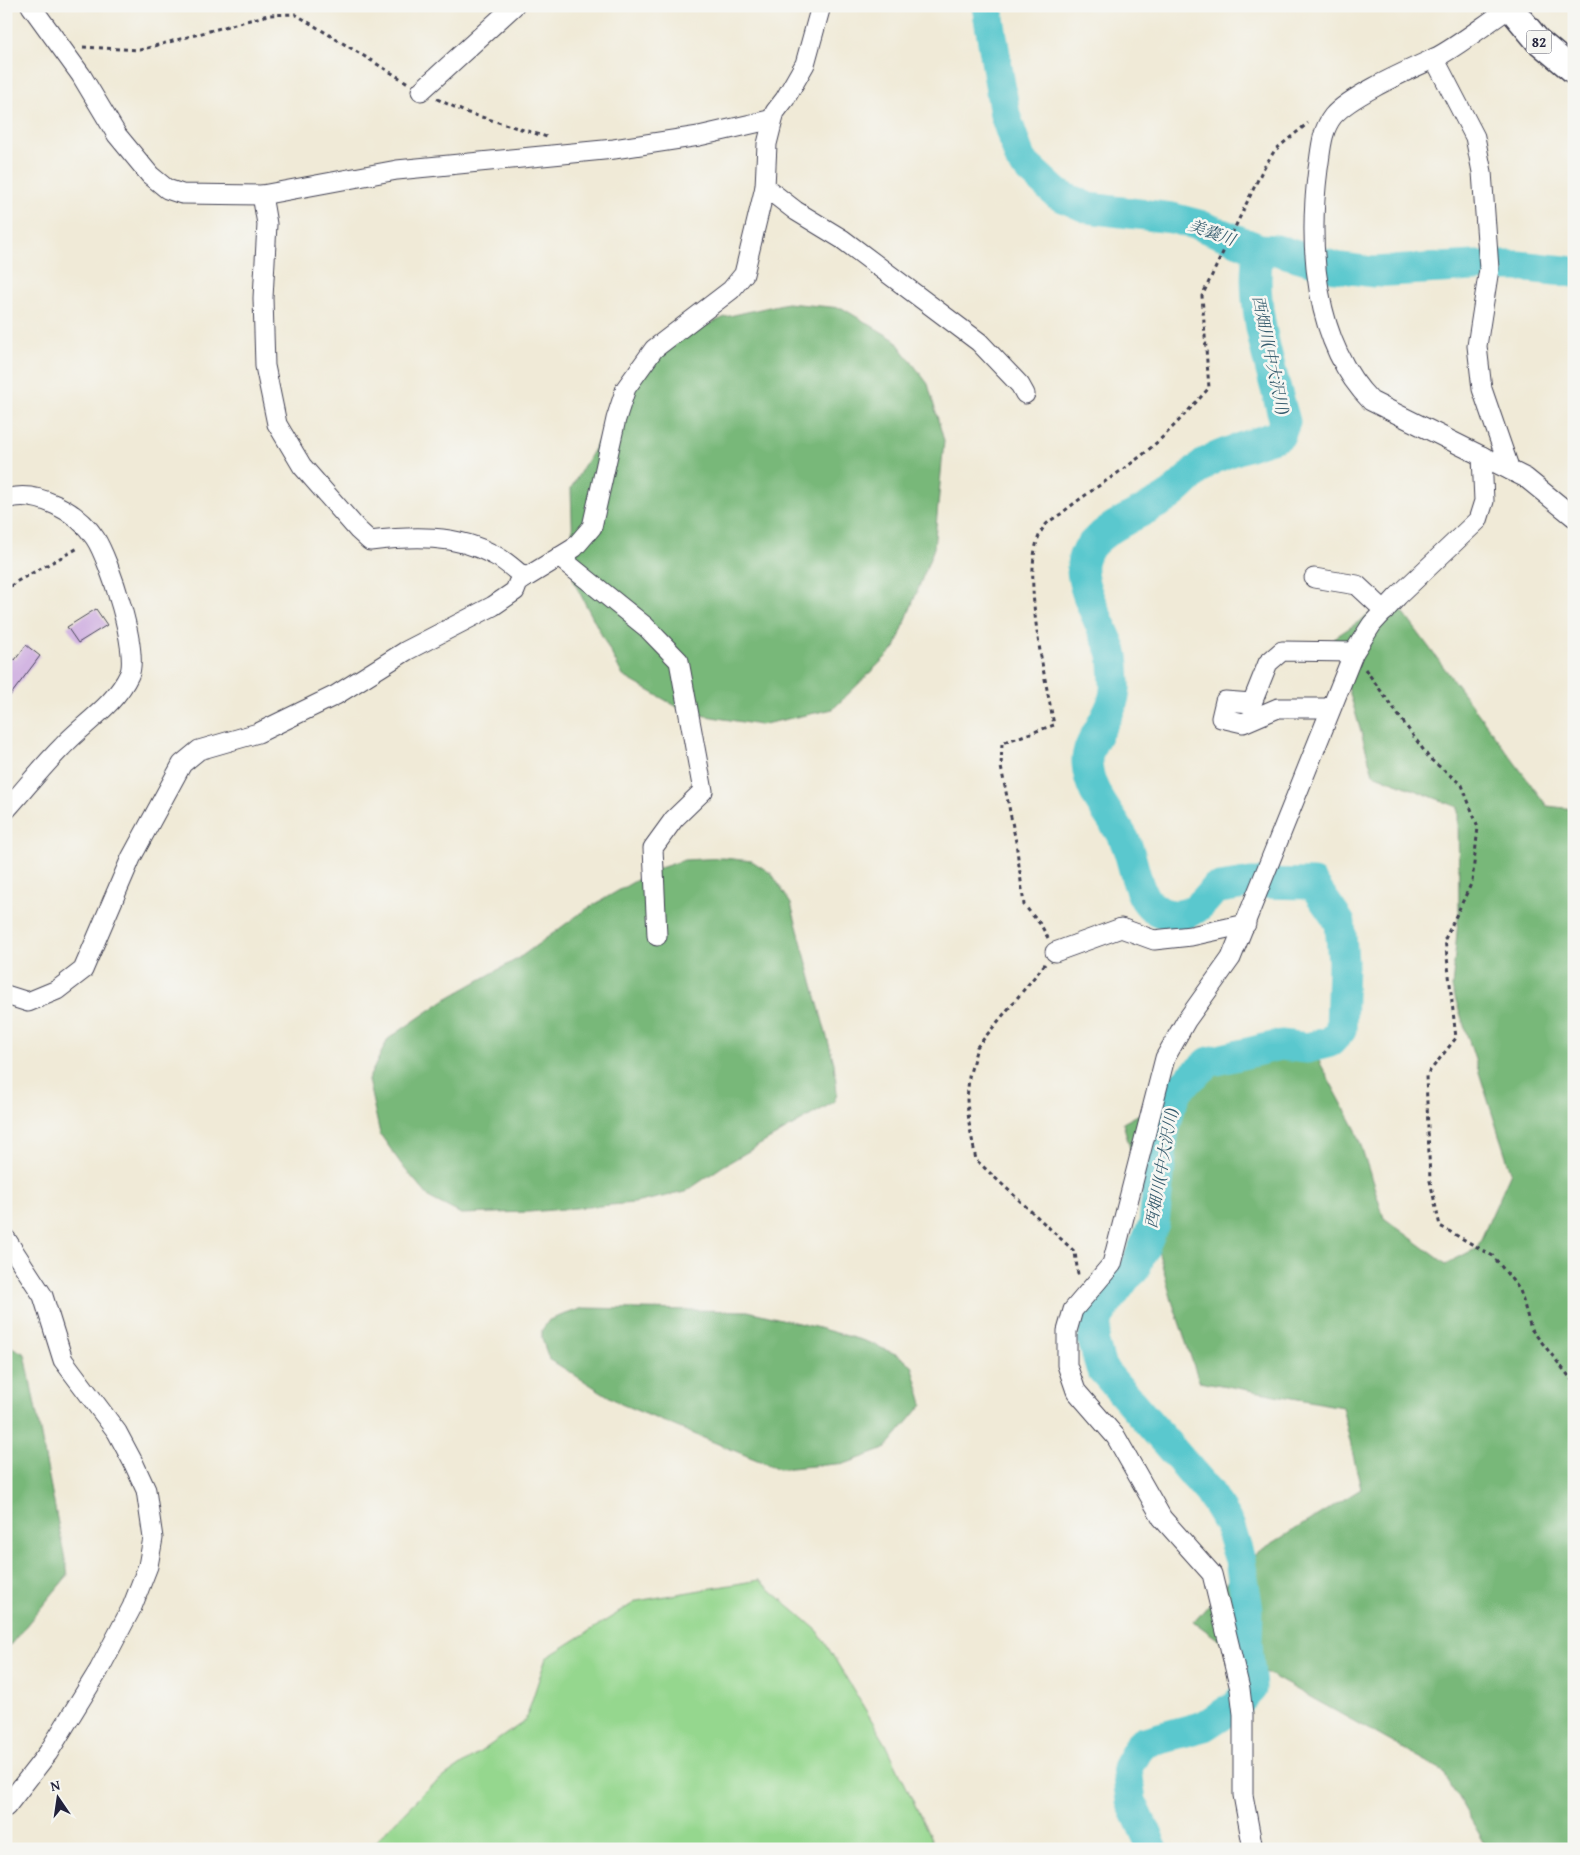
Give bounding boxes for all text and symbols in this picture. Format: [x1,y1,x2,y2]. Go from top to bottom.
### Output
road number: 82 [1526,31,1552,54]
water label: 美嚢川 [1185,213,1241,252]
water label: 西畑川(中大沢川) [1247,293,1295,417]
water label: 西畑川(中大沢川) [1139,1106,1183,1230]
north arrow [32,1772,82,1822]
text: N [48,1774,63,1796]

